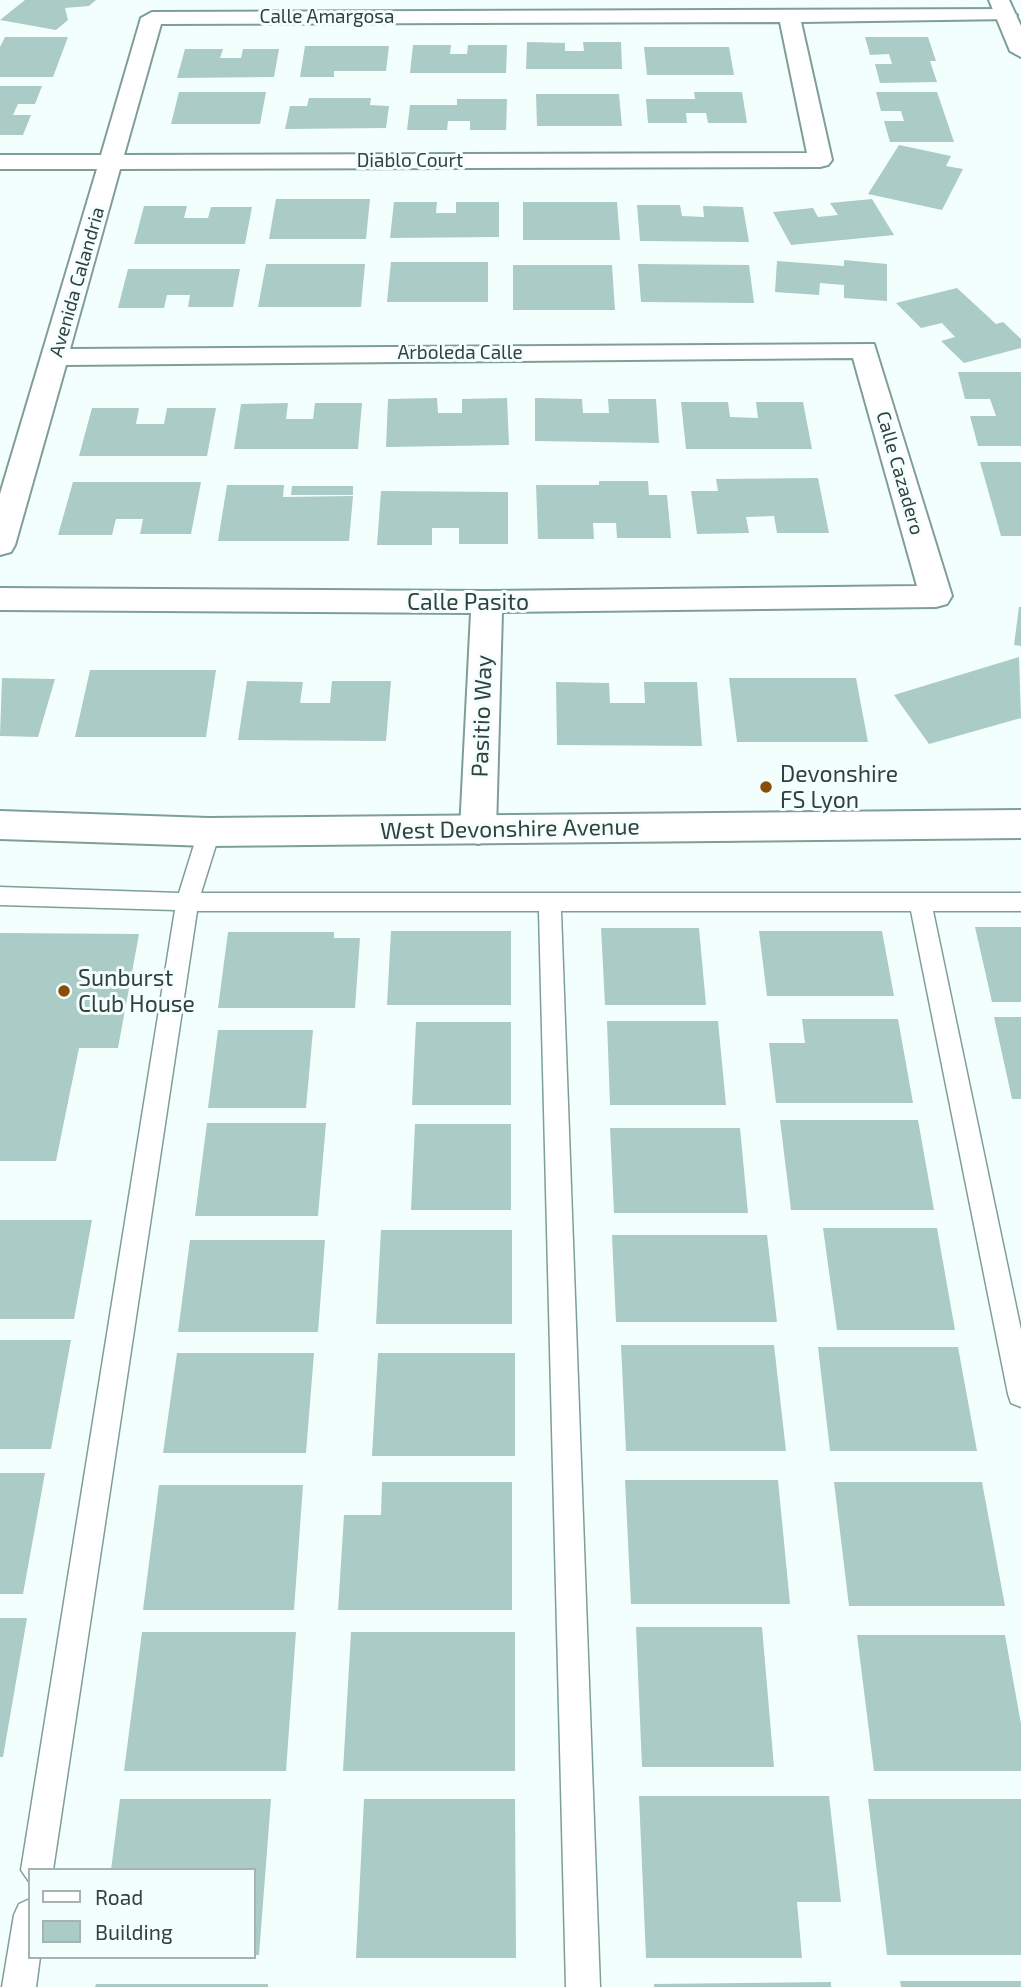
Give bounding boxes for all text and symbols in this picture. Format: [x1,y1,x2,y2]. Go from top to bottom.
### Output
street label: Calle Amargosa [260,6,394,28]
street label: Diablo Court [357,150,463,172]
street label: Avenida Calandria [45,204,109,360]
street label: Arboleda Calle [397,342,523,364]
street label: Calle Cazadero [871,409,929,537]
street label: Calle Pasito [407,588,529,616]
street label: Pasitio Way [466,654,498,778]
place label: Devonshire FS Lyon [780,760,898,814]
marker: Devonshire FS Lyon [758,779,774,795]
street label: West Devonshire Avenue [380,813,640,845]
place label: Sunburst Club House [78,964,195,1018]
marker: Sunburst Club House [56,983,72,999]
legend [28,1868,256,1959]
text: Road [95,1884,143,1909]
text: Building [95,1919,173,1944]

